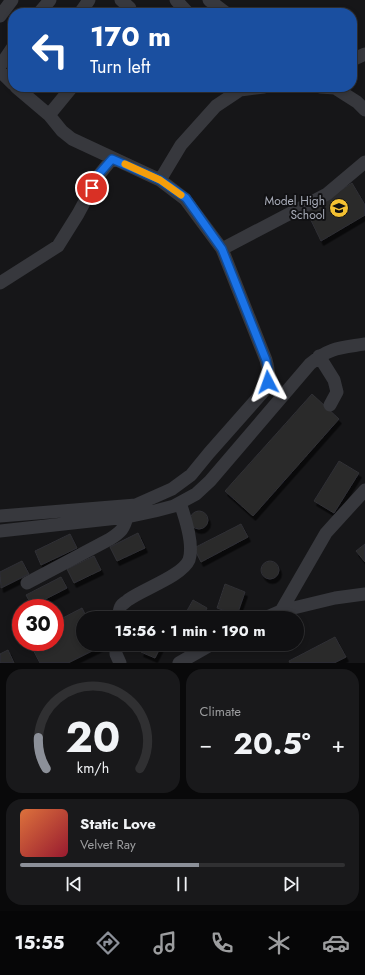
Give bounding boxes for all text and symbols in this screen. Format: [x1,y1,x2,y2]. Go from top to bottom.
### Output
text: 170 m [90,16,171,57]
icon: left [24,24,76,76]
text: Turn left [90,54,150,80]
pin [75,171,109,205]
icon: arrive [81,177,103,199]
place label: Model High School [265,192,325,224]
school or university icon: Model High School [328,197,350,219]
position arrow [247,361,289,403]
speed limit sign: 30 [12,599,64,651]
text: 15:56 · 1 min · 190 m [114,620,266,642]
text: Climate [200,702,241,721]
text: 20 [65,707,120,768]
text: 20.5° [233,722,311,765]
text: − [200,728,212,760]
text: + [331,728,345,760]
text: km/h [77,758,109,778]
text: Static Love [80,813,156,835]
text: Velvet Ray [80,835,136,854]
icon: previous [63,873,85,895]
icon: pause [171,873,193,895]
icon: next [280,873,302,895]
icon: directions [94,929,122,957]
icon: music [151,929,179,957]
icon: phone [208,929,236,957]
icon: climate [265,929,293,957]
icon: car [322,929,350,957]
text: 15:55 [15,930,64,956]

